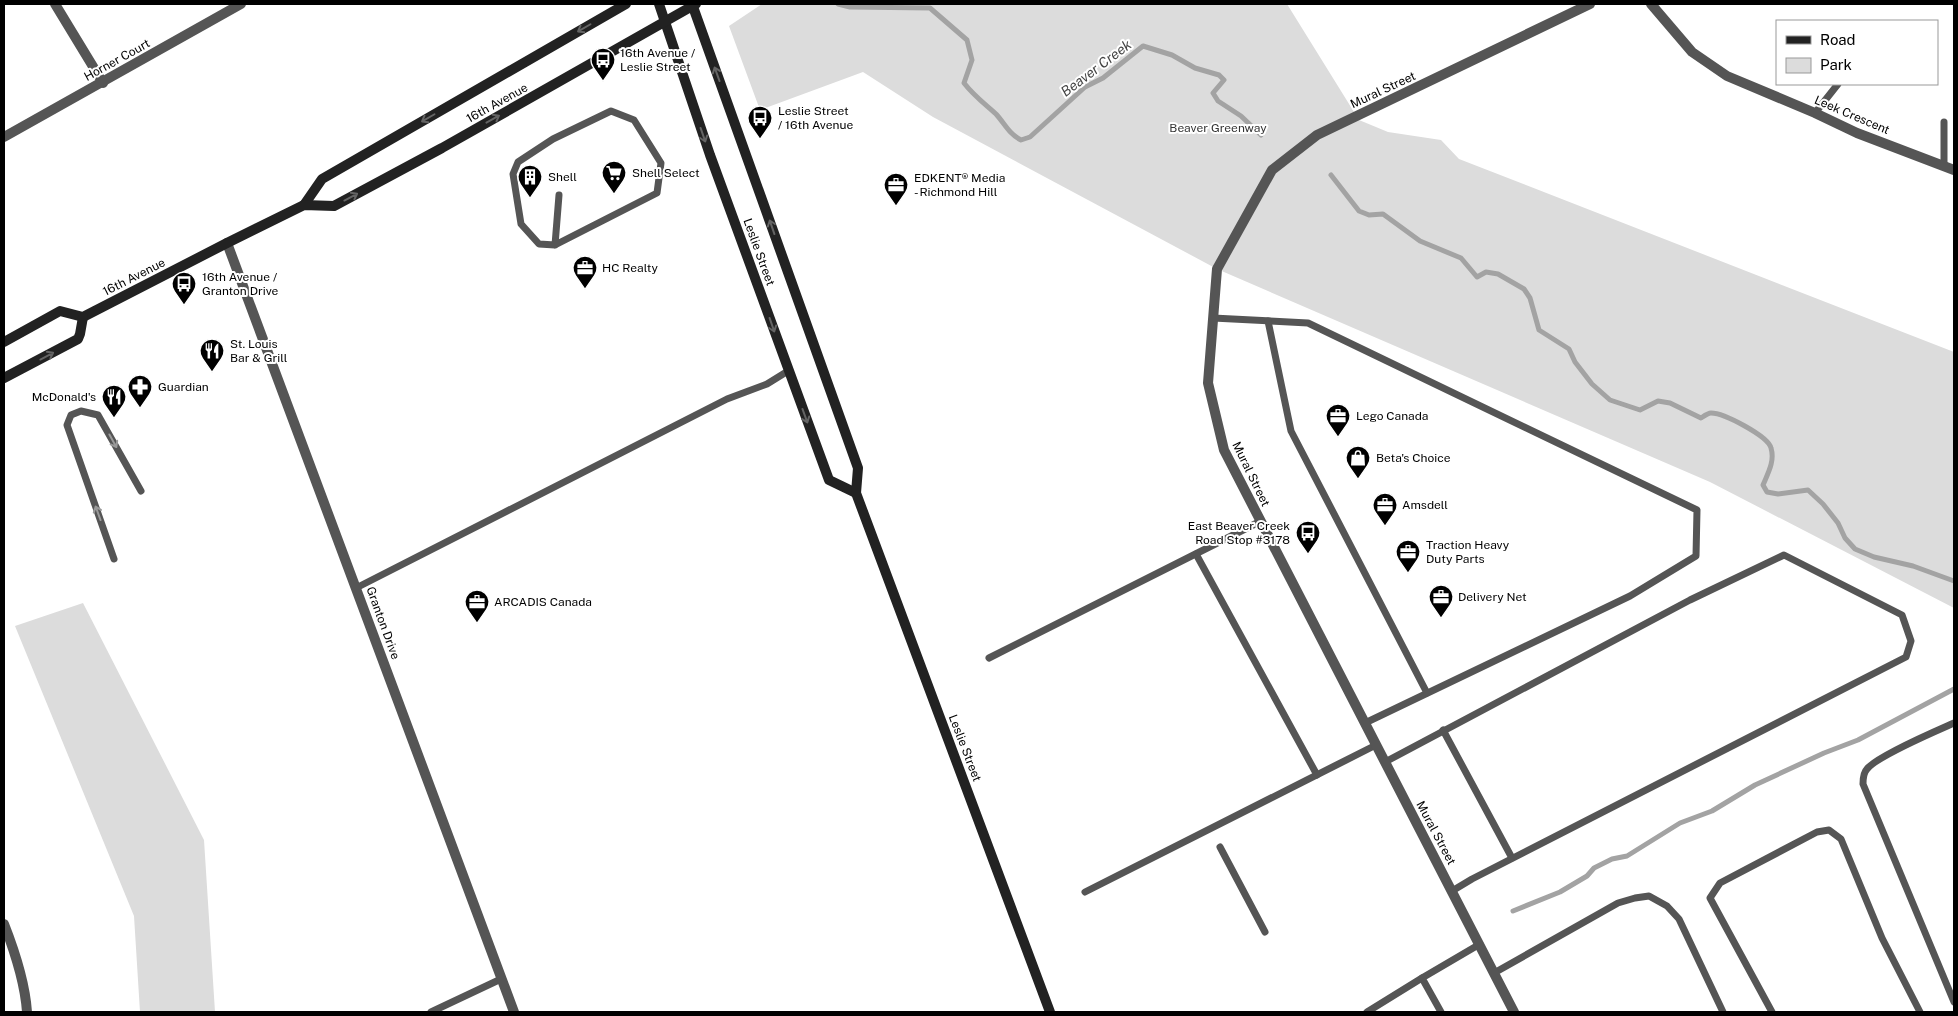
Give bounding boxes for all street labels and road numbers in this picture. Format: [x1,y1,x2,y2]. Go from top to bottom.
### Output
street label: Horner Court [82,36,153,84]
street label: Mural Street [1348,69,1418,111]
street label: 16th Avenue [464,80,530,126]
street label: Leek Crescent [1812,93,1892,137]
street label: Leslie Street [740,216,778,288]
street label: 16th Avenue [100,255,168,299]
street label: Mural Street [1229,439,1273,509]
street label: Granton Drive [363,585,403,661]
street label: Leslie Street [946,712,984,784]
street label: Mural Street [1413,799,1459,868]

